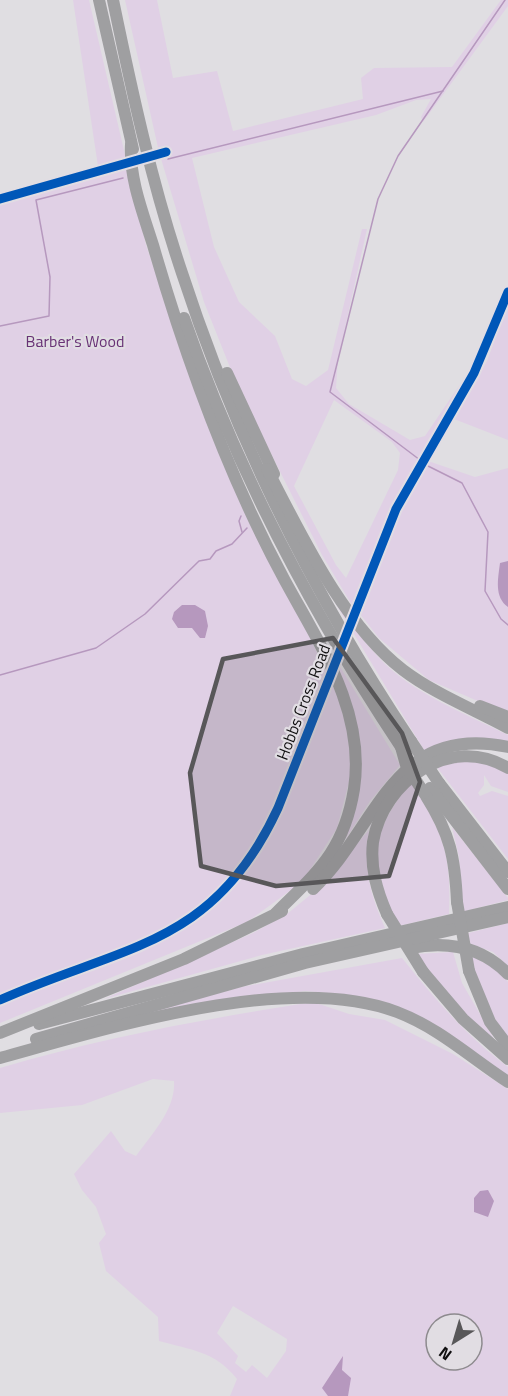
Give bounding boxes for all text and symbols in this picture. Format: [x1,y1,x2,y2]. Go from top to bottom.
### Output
park label: Barber's Wood [26,329,124,353]
street label: Hobbs Cross Road [270,641,336,763]
north arrow [424,1312,484,1372]
text: N [433,1341,457,1367]

